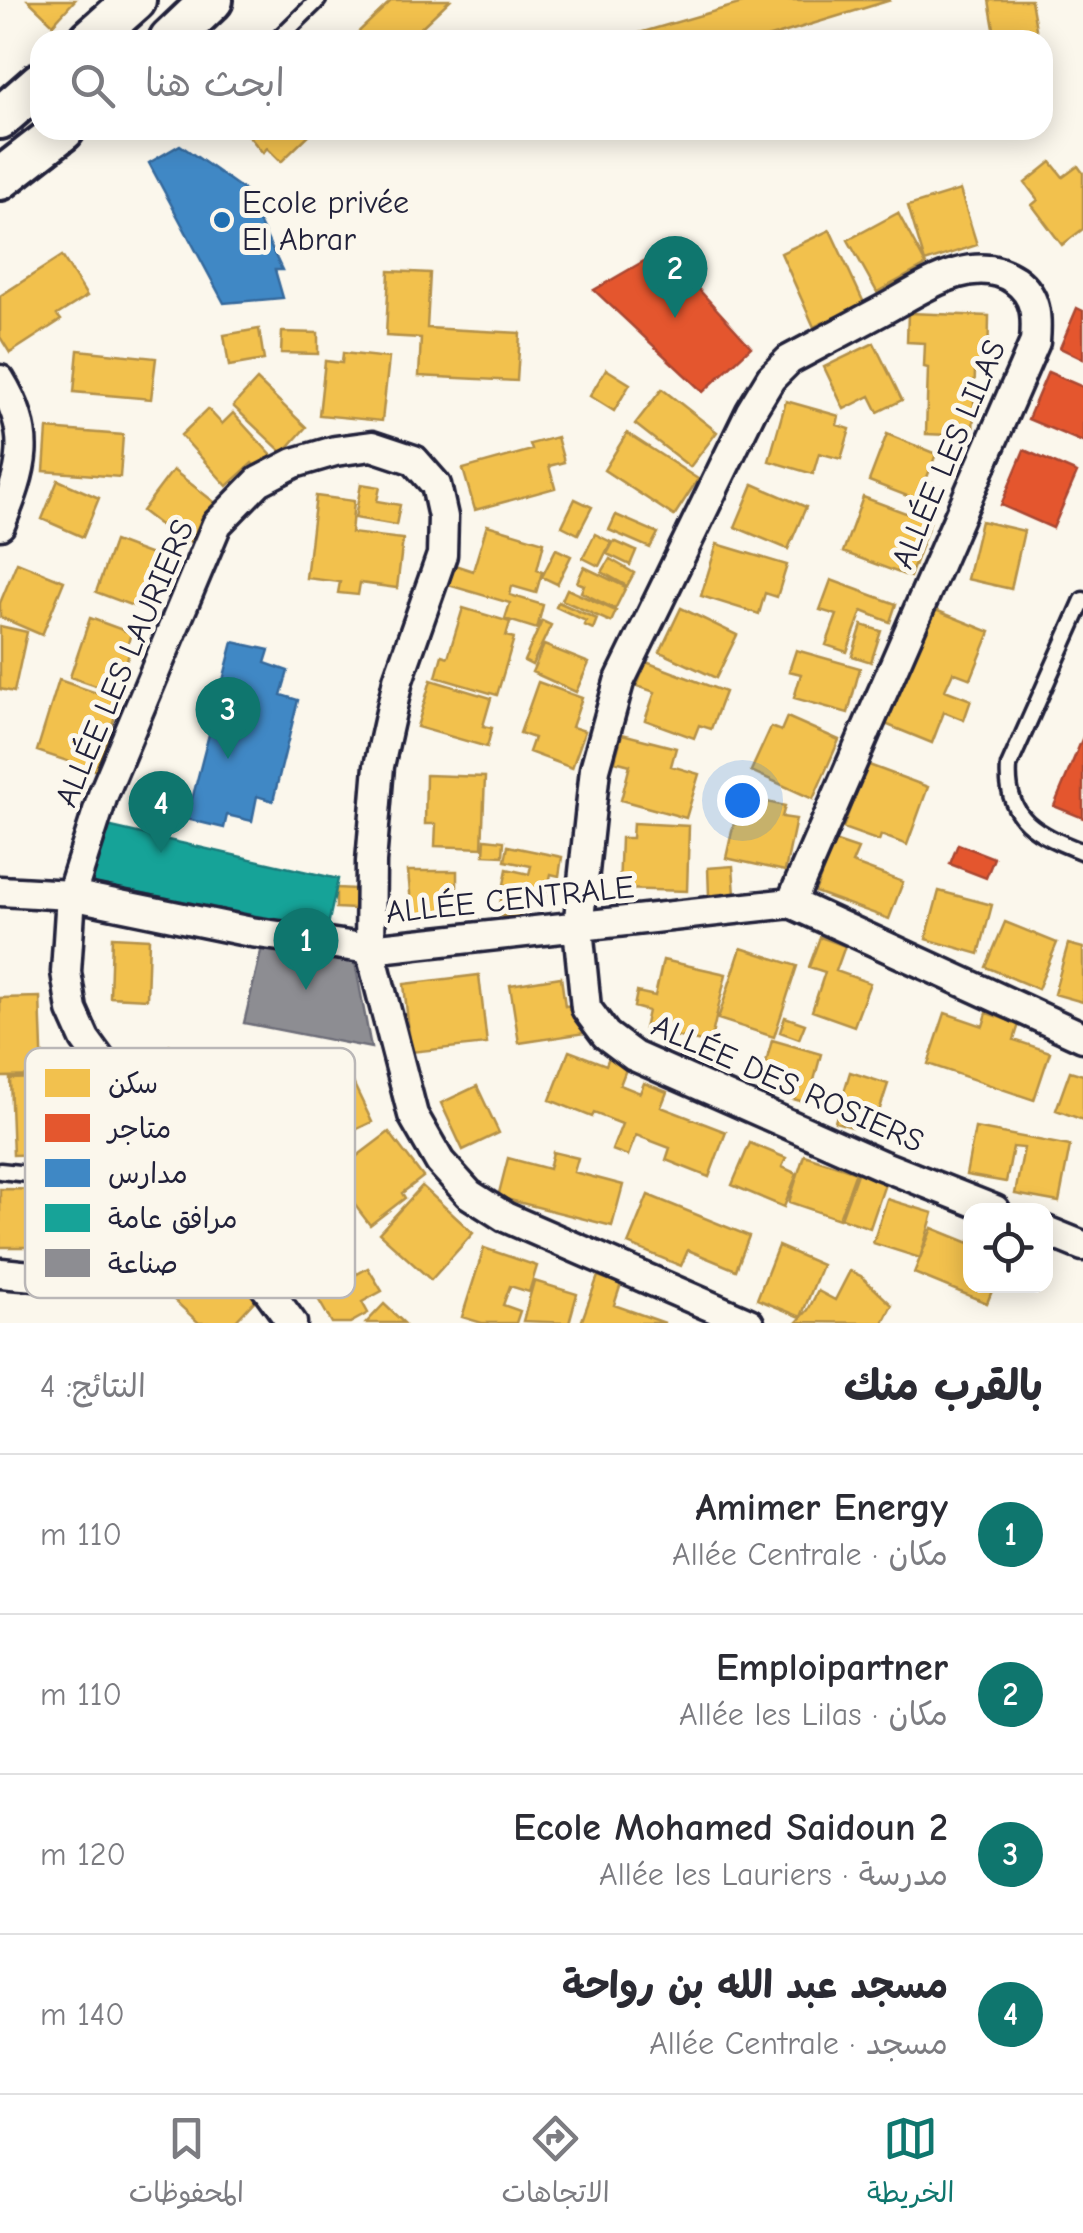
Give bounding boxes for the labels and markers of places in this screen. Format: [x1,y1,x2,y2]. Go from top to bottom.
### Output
place label: Ecole privée El Abrar [242,184,409,258]
marker: Ecole privée El Abrar [211,209,233,231]
pin: 2 [642,236,708,318]
pin: 3 [196,676,260,759]
pin: 4 [128,770,194,853]
pin: 1 [274,908,338,990]

